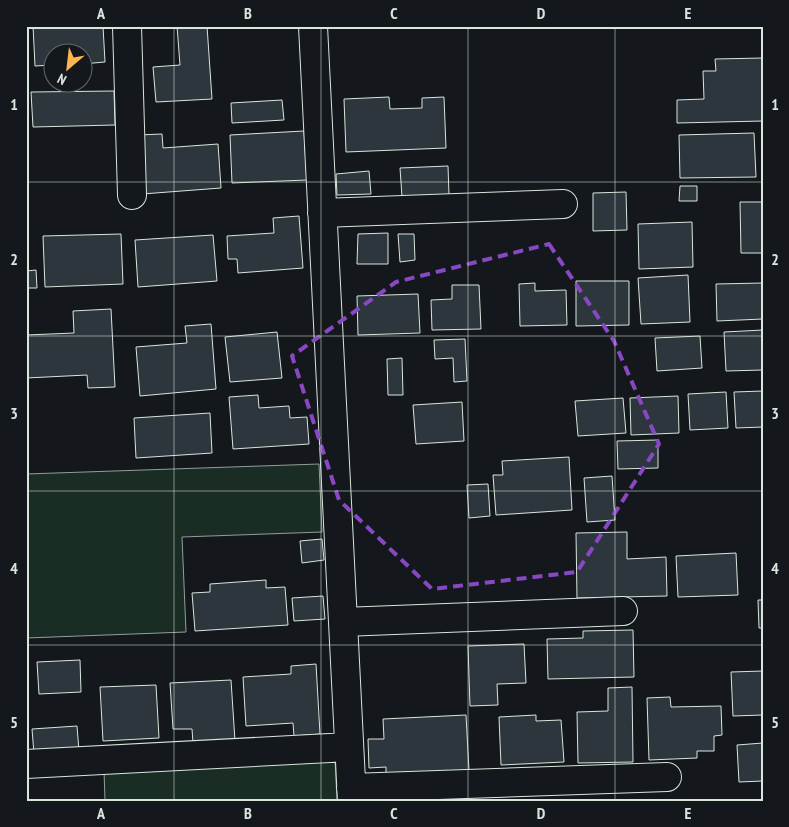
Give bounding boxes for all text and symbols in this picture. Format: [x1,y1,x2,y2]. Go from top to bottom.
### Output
text: A [96,3,106,23]
text: B [244,3,252,23]
text: C [390,3,398,23]
text: D [537,3,546,23]
text: E [685,3,692,23]
north arrow [42,42,92,92]
text: N [54,70,69,89]
text: 1 [10,94,18,114]
text: 1 [771,94,779,114]
text: 2 [10,249,18,269]
text: 2 [771,249,779,269]
text: 3 [10,403,18,423]
text: 3 [771,403,779,423]
text: 4 [10,558,18,578]
text: 4 [771,558,779,578]
text: 5 [10,712,18,732]
text: 5 [771,712,779,732]
text: A [96,803,106,823]
text: B [244,803,252,823]
text: C [390,803,398,823]
text: D [537,803,546,823]
text: E [685,803,692,823]

